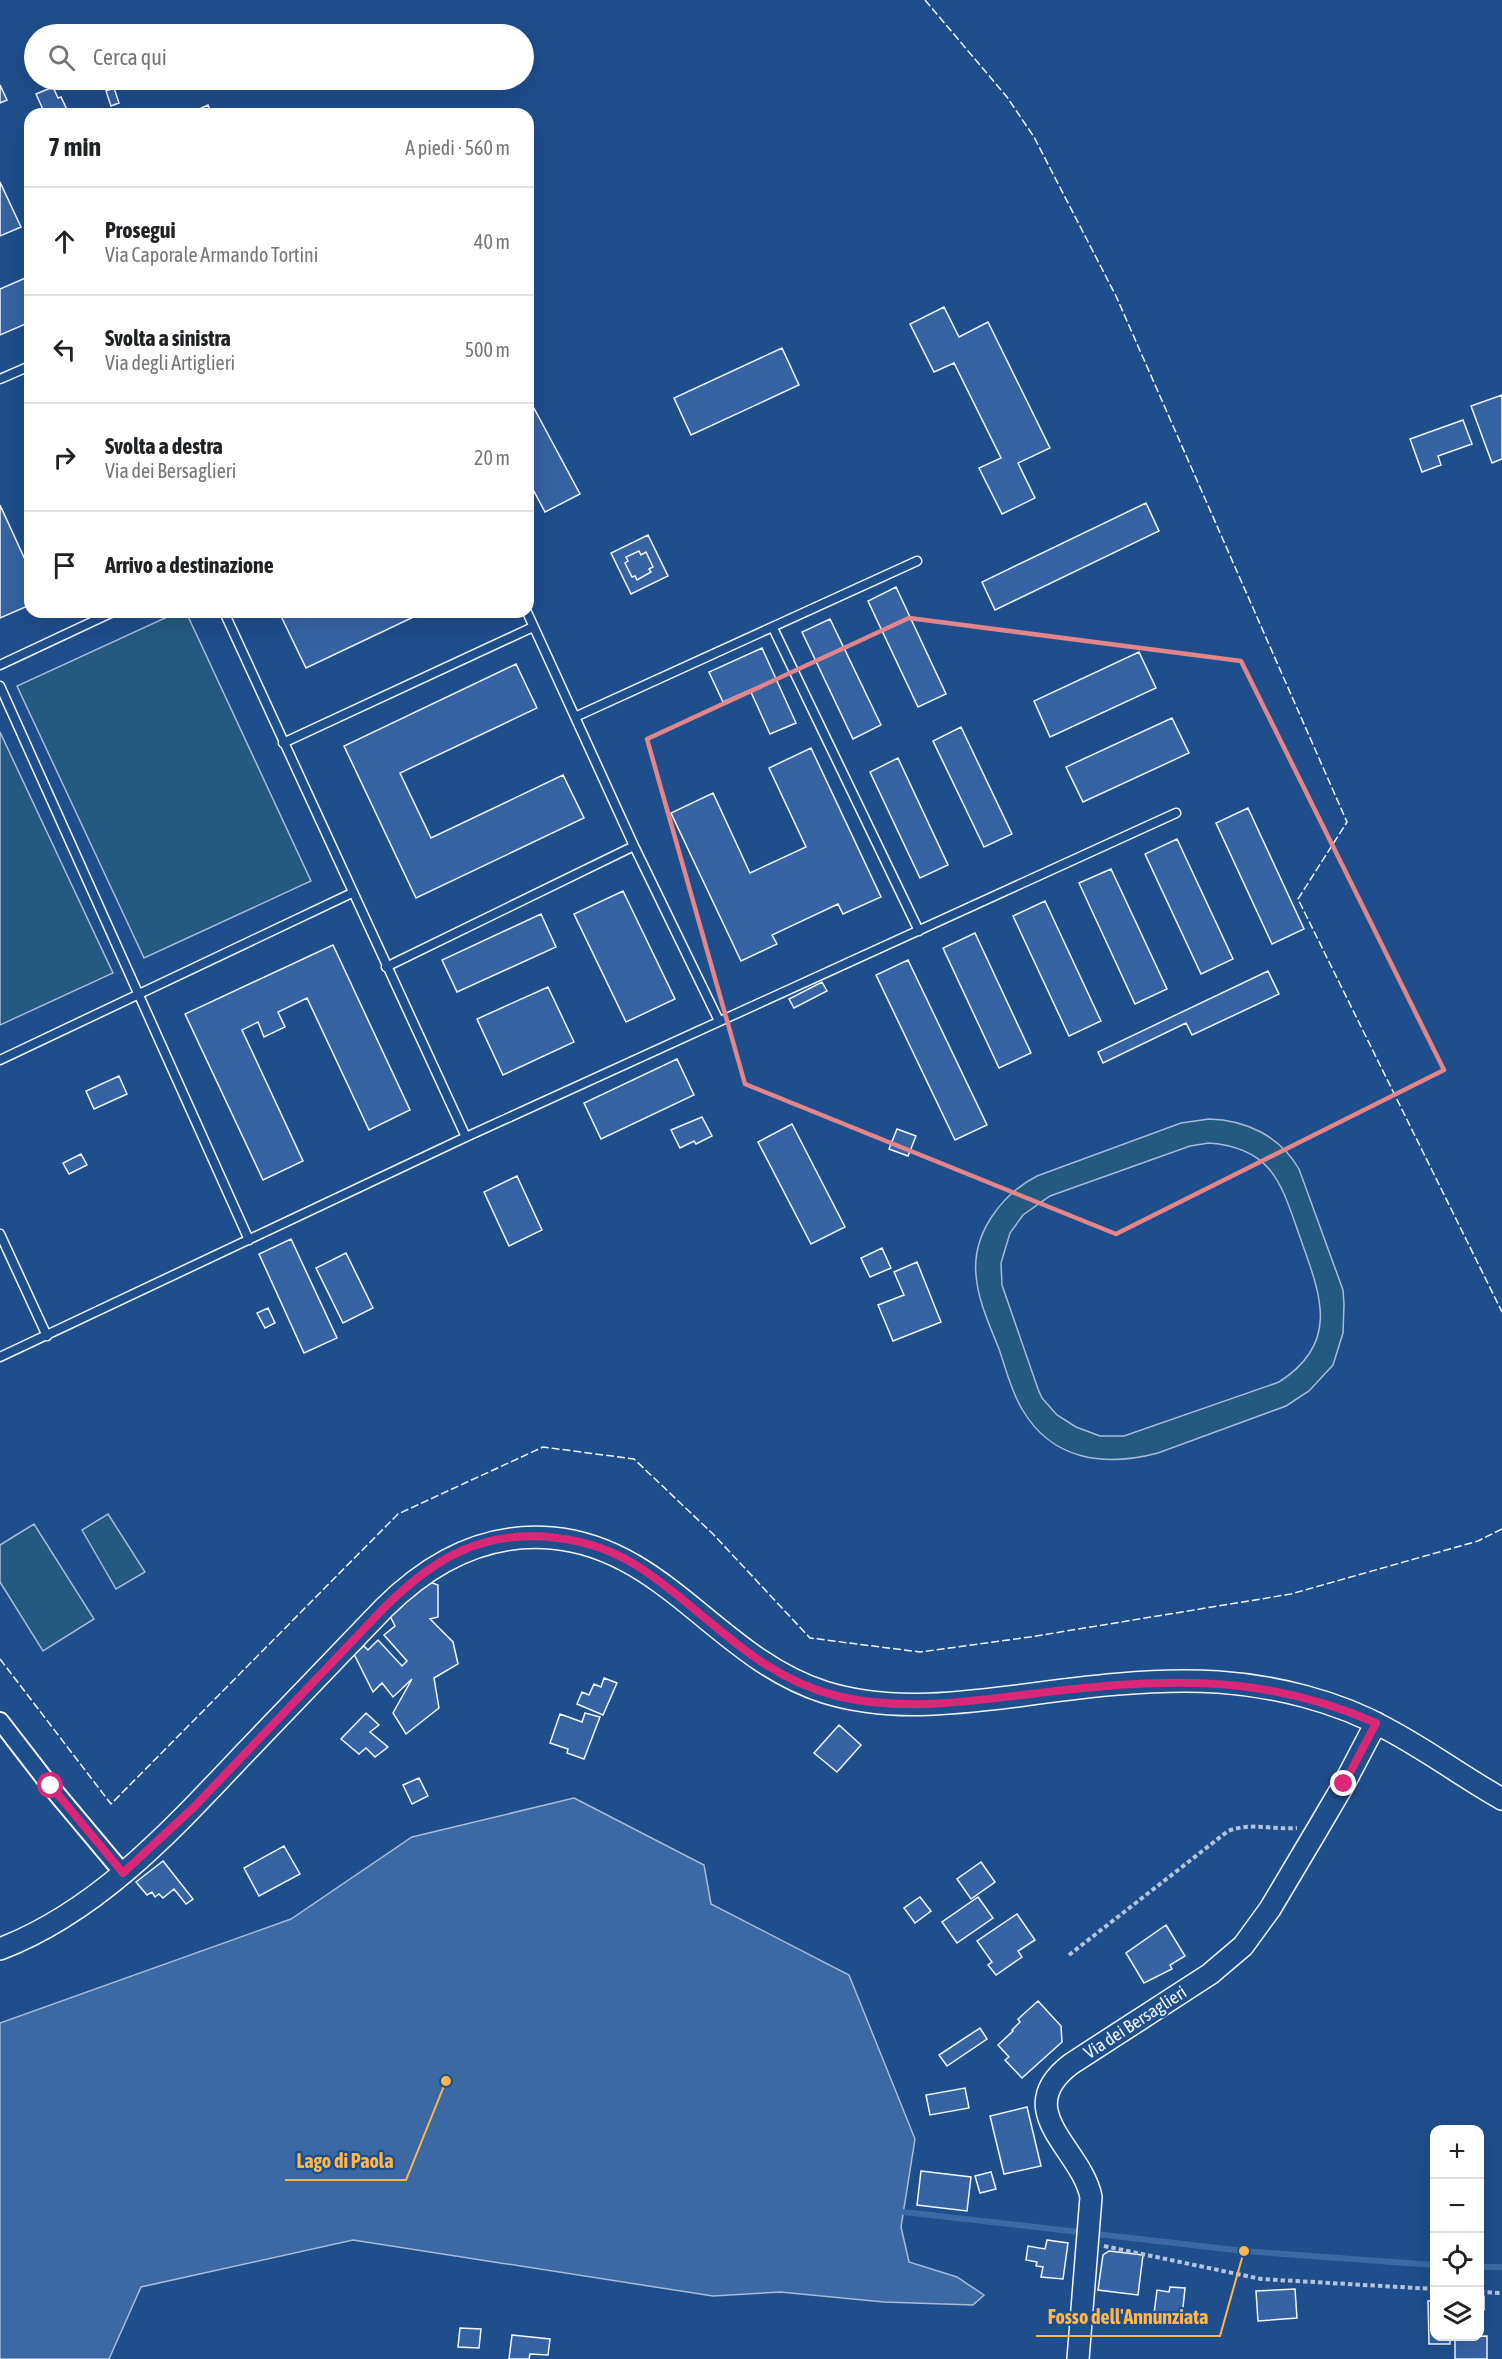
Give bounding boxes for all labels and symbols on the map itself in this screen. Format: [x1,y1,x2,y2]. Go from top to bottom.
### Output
route end [1330,1770,1356,1796]
route start [37,1772,63,1798]
street label: Via dei Bersaglieri [1080,1981,1190,2063]
callout: Lago di Paola [285,2142,406,2180]
text: Lago di Paola [297,2149,393,2172]
callout: Fosso dell'Annunziata [1036,2298,1220,2336]
text: Fosso dell'Annunziata [1048,2305,1208,2328]

